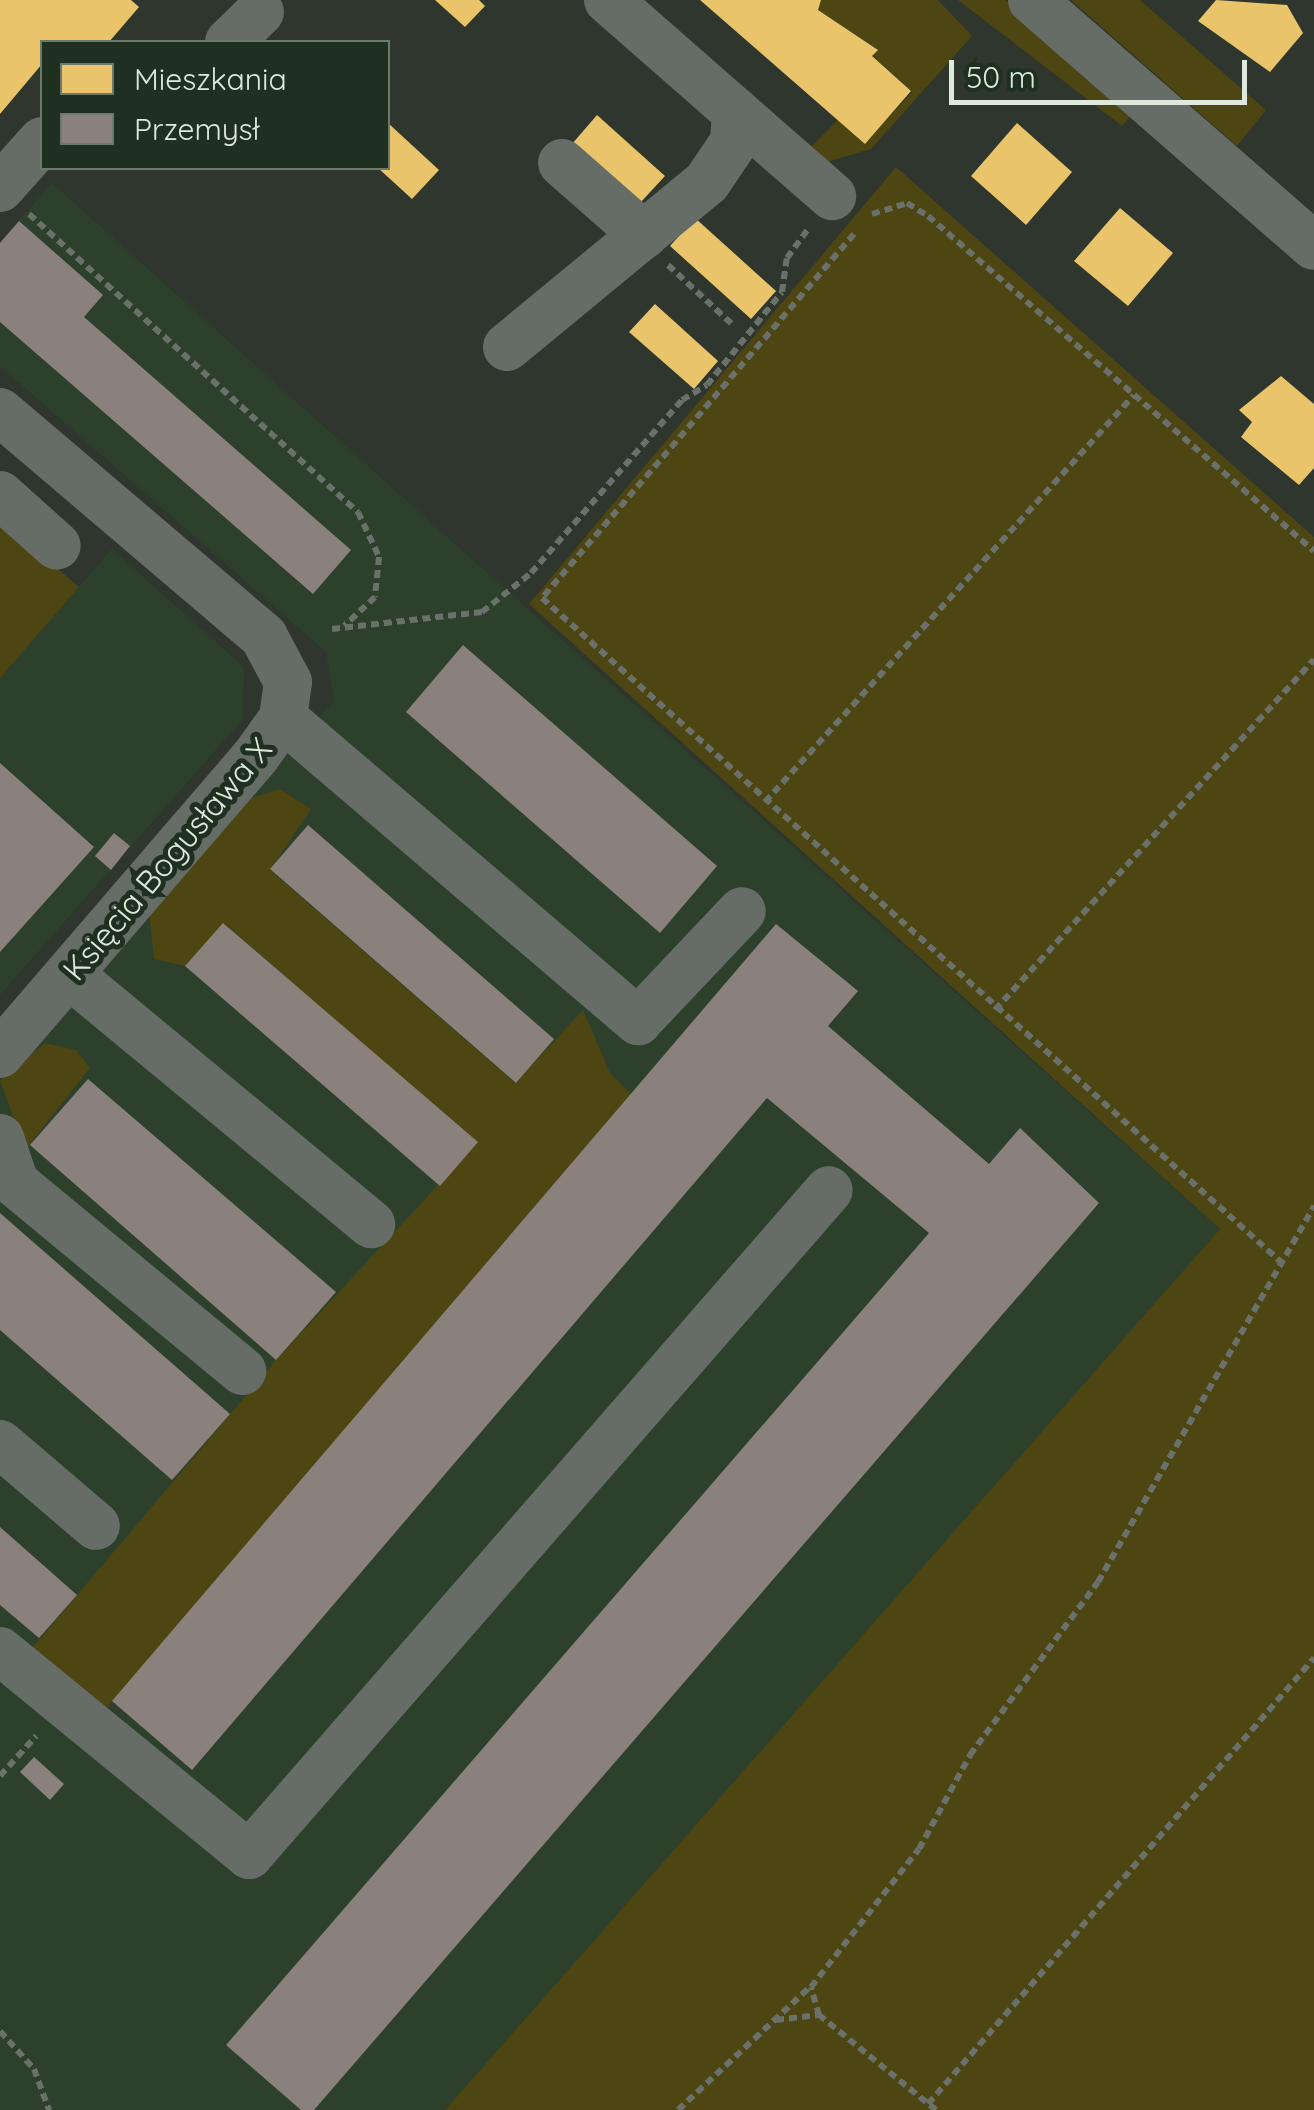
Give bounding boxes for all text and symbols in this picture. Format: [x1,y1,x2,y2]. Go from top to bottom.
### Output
legend [40,40,390,170]
scale bar [954,40,1252,102]
text: 50 m [966,58,1036,96]
text: Mieszkania [134,60,287,98]
text: Przemysł [134,110,259,148]
street label: Księcia Bogusława X [54,730,280,988]

